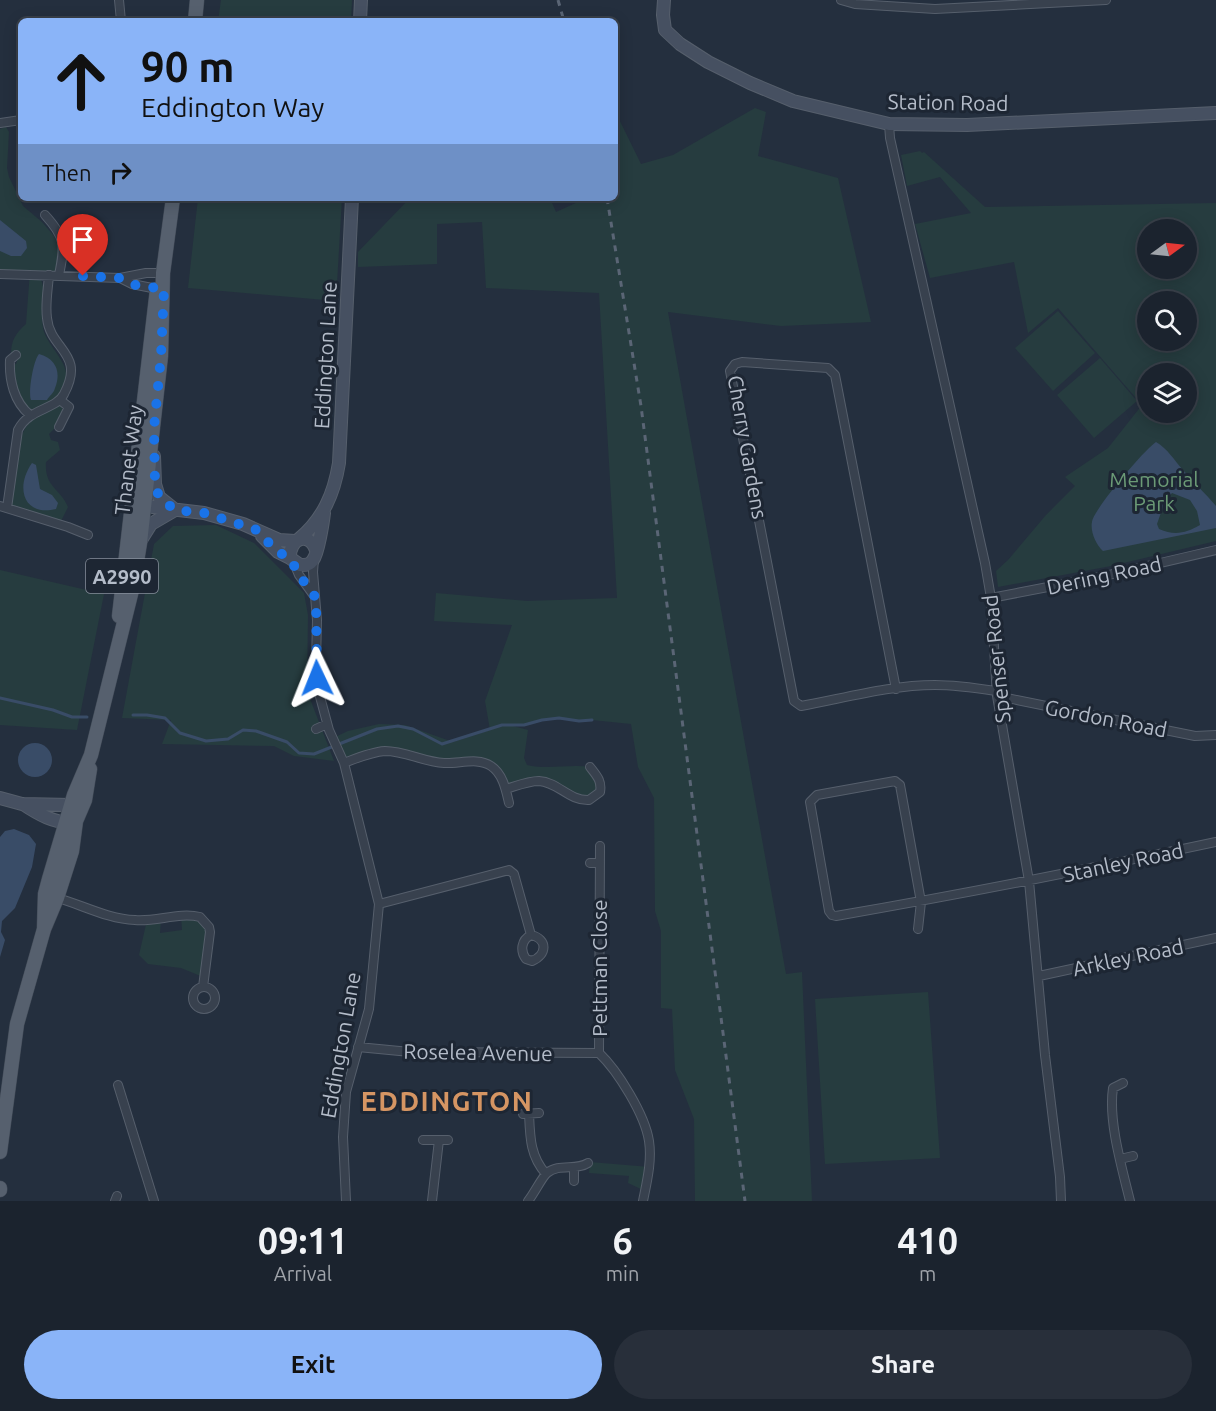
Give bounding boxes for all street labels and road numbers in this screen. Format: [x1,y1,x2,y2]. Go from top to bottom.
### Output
street label: Station Road [887,89,1009,115]
street label: Eddington Lane [309,281,341,429]
street label: Cherry Gardens [724,373,772,521]
street label: Thanet Way [109,403,147,517]
street label: Dering Road [1044,551,1164,599]
road number: A2990 [86,559,158,593]
street label: Spenser Road [977,594,1015,724]
street label: Gordon Road [1043,694,1169,742]
street label: Stanley Road [1061,838,1185,886]
street label: Pettman Close [587,899,611,1037]
street label: Arkley Road [1070,934,1186,980]
street label: Eddington Lane [315,970,365,1120]
street label: Roselea Avenue [403,1039,553,1065]

